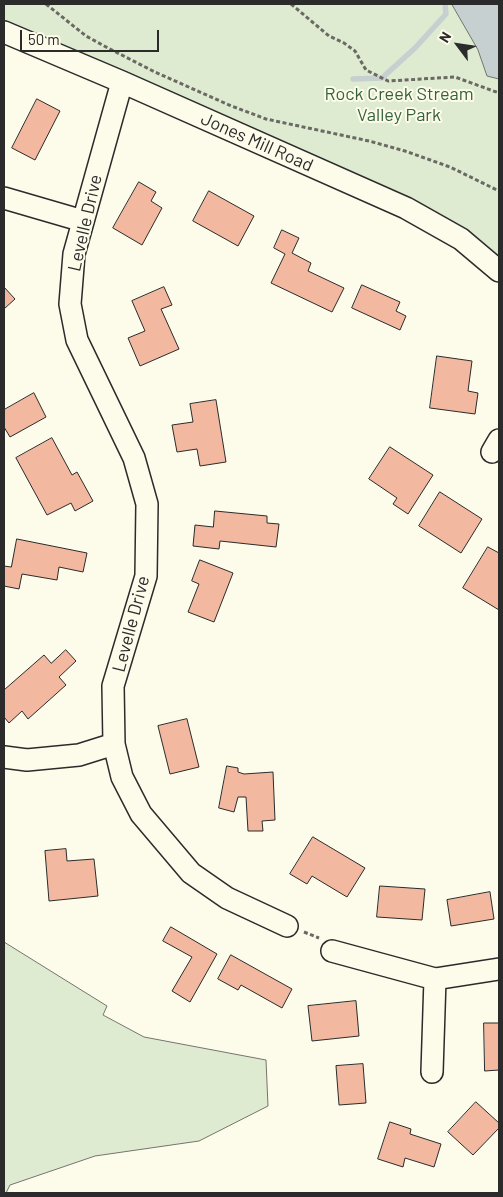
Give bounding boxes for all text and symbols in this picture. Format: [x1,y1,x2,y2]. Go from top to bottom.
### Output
scale bar [22,20,161,52]
north arrow [433,20,483,70]
text: N [435,29,454,45]
text: 50 m [28,30,60,48]
park label: Rock Creek Stream Valley Park [324,83,474,126]
street label: Jones Mill Road [198,108,316,176]
street label: Levelle Drive [63,172,107,274]
street label: Levelle Drive [108,573,154,675]

